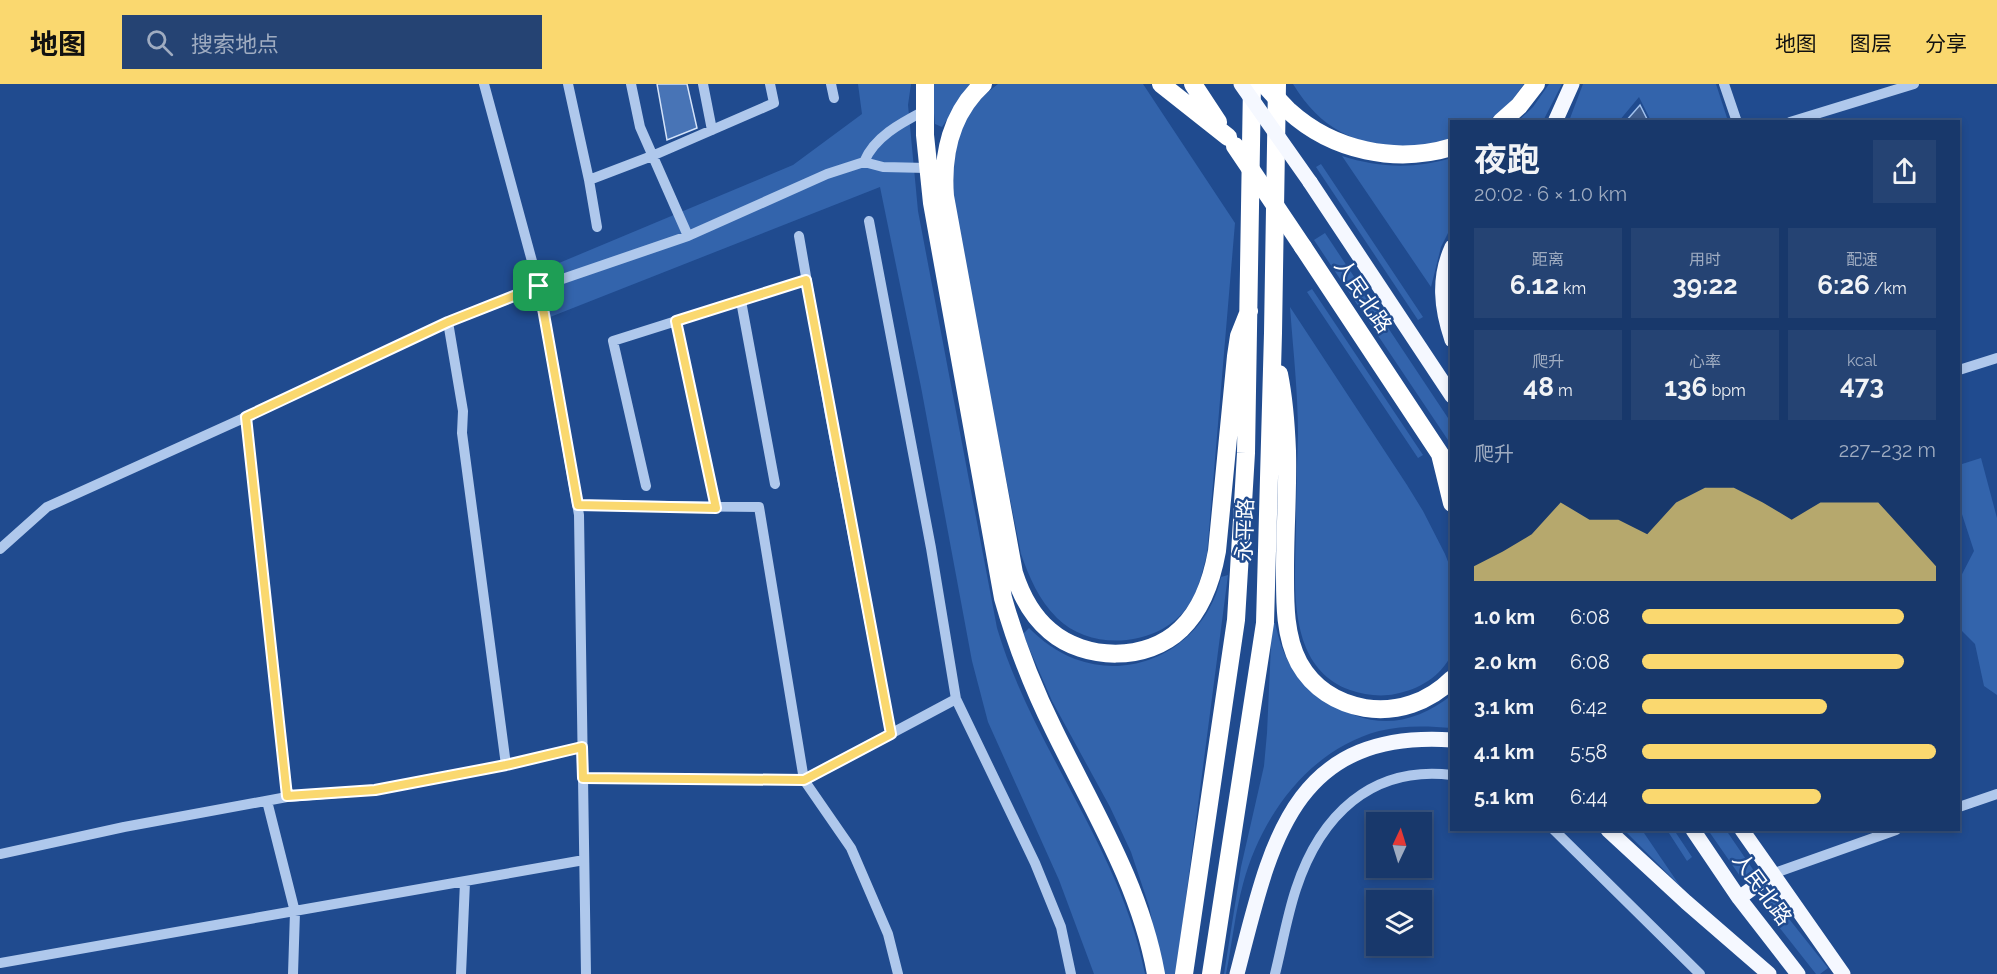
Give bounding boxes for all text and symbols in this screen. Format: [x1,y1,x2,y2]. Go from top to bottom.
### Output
search box [122,15,542,69]
icon: search [143,26,176,59]
text: 地图 [30,28,86,61]
text: 搜索地点 [191,31,279,57]
text: 地图 [1775,31,1817,56]
text: 图层 [1850,31,1892,56]
text: 分享 [1925,31,1967,56]
text: 夜跑 [1474,140,1540,179]
button: share [1873,140,1936,203]
text: 20:02 · 6 × 1.0 km [1474,182,1627,206]
text: 距离 [1532,250,1564,269]
text: 用时 [1689,250,1721,269]
text: 配速 [1846,250,1878,269]
street label: 人民北路 [1330,254,1397,338]
pin [513,260,564,311]
icon: arrive [522,269,555,302]
text: 6.12 [1510,270,1559,300]
text: 39:22 [1672,270,1738,300]
text: 6:26 [1817,270,1870,300]
text: km [1559,279,1586,298]
text: /km [1870,279,1907,298]
text: kcal [1847,351,1877,370]
text: 爬升 [1532,352,1564,371]
text: 心率 [1689,352,1721,371]
text: 473 [1840,370,1884,400]
text: 48 [1523,372,1554,402]
text: 136 [1664,372,1707,402]
text: m [1554,381,1573,400]
text: bpm [1707,381,1746,400]
text: 227–232 m [1839,438,1936,462]
text: 爬升 [1474,442,1514,466]
street label: 永平路 [1231,498,1258,562]
text: 1.0 km [1474,605,1535,629]
text: 6:08 [1570,605,1610,629]
text: 2.0 km [1474,650,1537,674]
text: 6:08 [1570,650,1610,674]
text: 3.1 km [1474,695,1534,719]
text: 6:42 [1570,695,1607,719]
text: 4.1 km [1474,740,1534,764]
text: 5:58 [1570,740,1607,764]
text: 5.1 km [1474,785,1534,809]
text: 6:44 [1570,785,1608,809]
north arrow [1366,812,1432,878]
map controls [1366,812,1432,956]
street label: 人民北路 [1728,847,1797,930]
button: layers [1366,890,1432,956]

